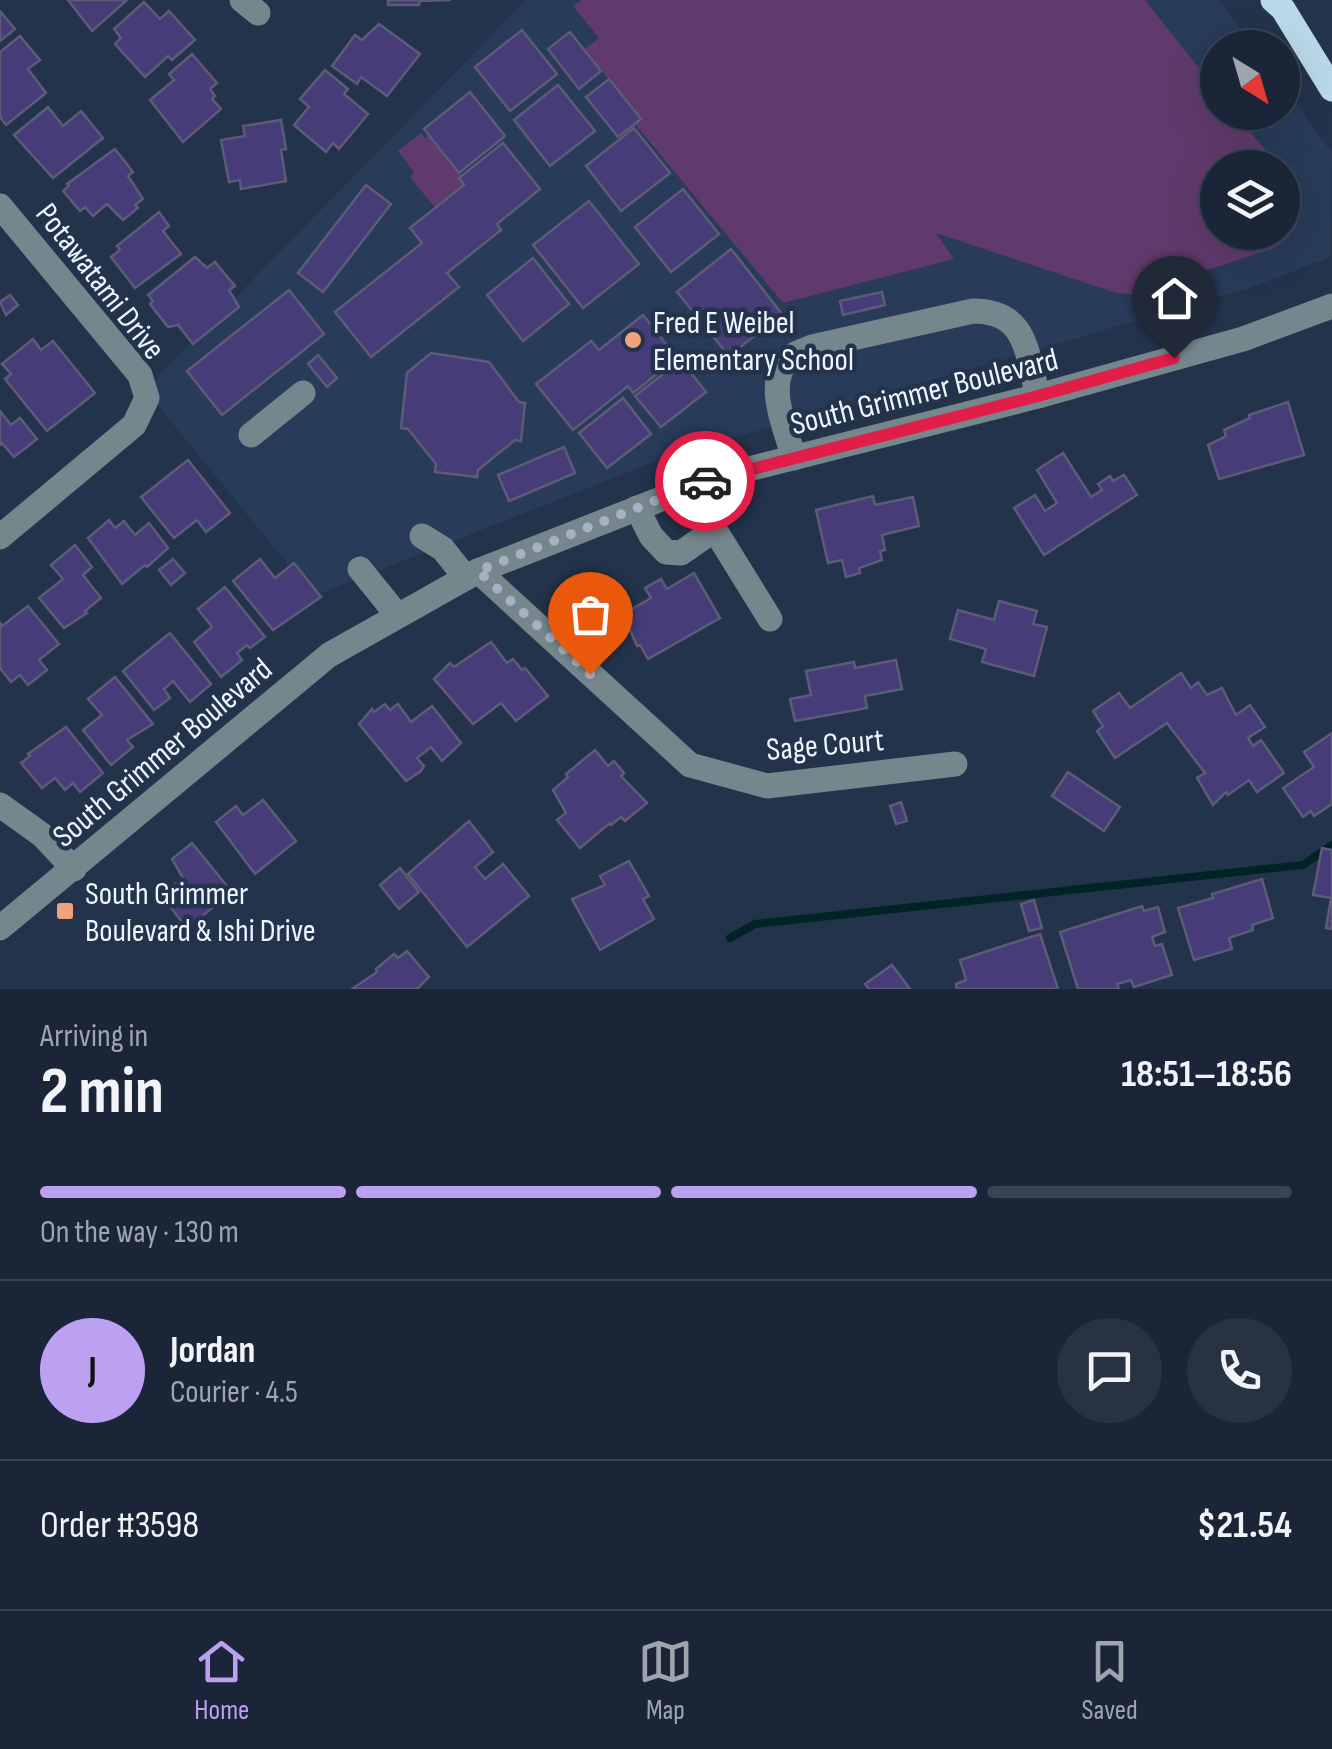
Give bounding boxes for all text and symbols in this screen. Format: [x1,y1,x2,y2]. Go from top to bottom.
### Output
north arrow [1200,30,1300,130]
map controls [1200,30,1300,250]
button: layers [1200,150,1300,250]
street label: Potawatami Drive [27,196,173,368]
pin [1132,256,1217,359]
icon: home [1147,271,1202,326]
place label: Fred E Weibel Elementary School [653,304,854,380]
marker: Fred E Weibel Elementary School [622,329,644,351]
street label: South Grimmer Boulevard [787,340,1062,445]
courier [655,431,755,531]
icon: car [678,454,733,509]
pin [548,572,633,675]
icon: bag [563,587,618,642]
street label: South Grimmer Boulevard [45,650,280,856]
street label: Sage Court [765,721,886,770]
place label: South Grimmer Boulevard & Ishi Drive [85,875,316,951]
marker: South Grimmer Boulevard & Ishi Drive [54,900,76,922]
text: Arriving in [40,1017,148,1056]
text: 18:51–18:56 [1121,1052,1292,1097]
text: 2 min [40,1054,164,1132]
text: On the way · 130 m [40,1213,239,1252]
button: chat [1057,1318,1162,1423]
button: phone [1187,1318,1292,1423]
text: Jordan [170,1328,255,1373]
text: J [88,1348,97,1393]
text: Courier · 4.5 [170,1373,298,1412]
text: Order #3598 [40,1503,199,1548]
text: $21.54 [1197,1503,1292,1548]
tab: Home [194,1634,249,1727]
tab: Map [638,1634,693,1727]
tab: Saved [1082,1634,1138,1727]

